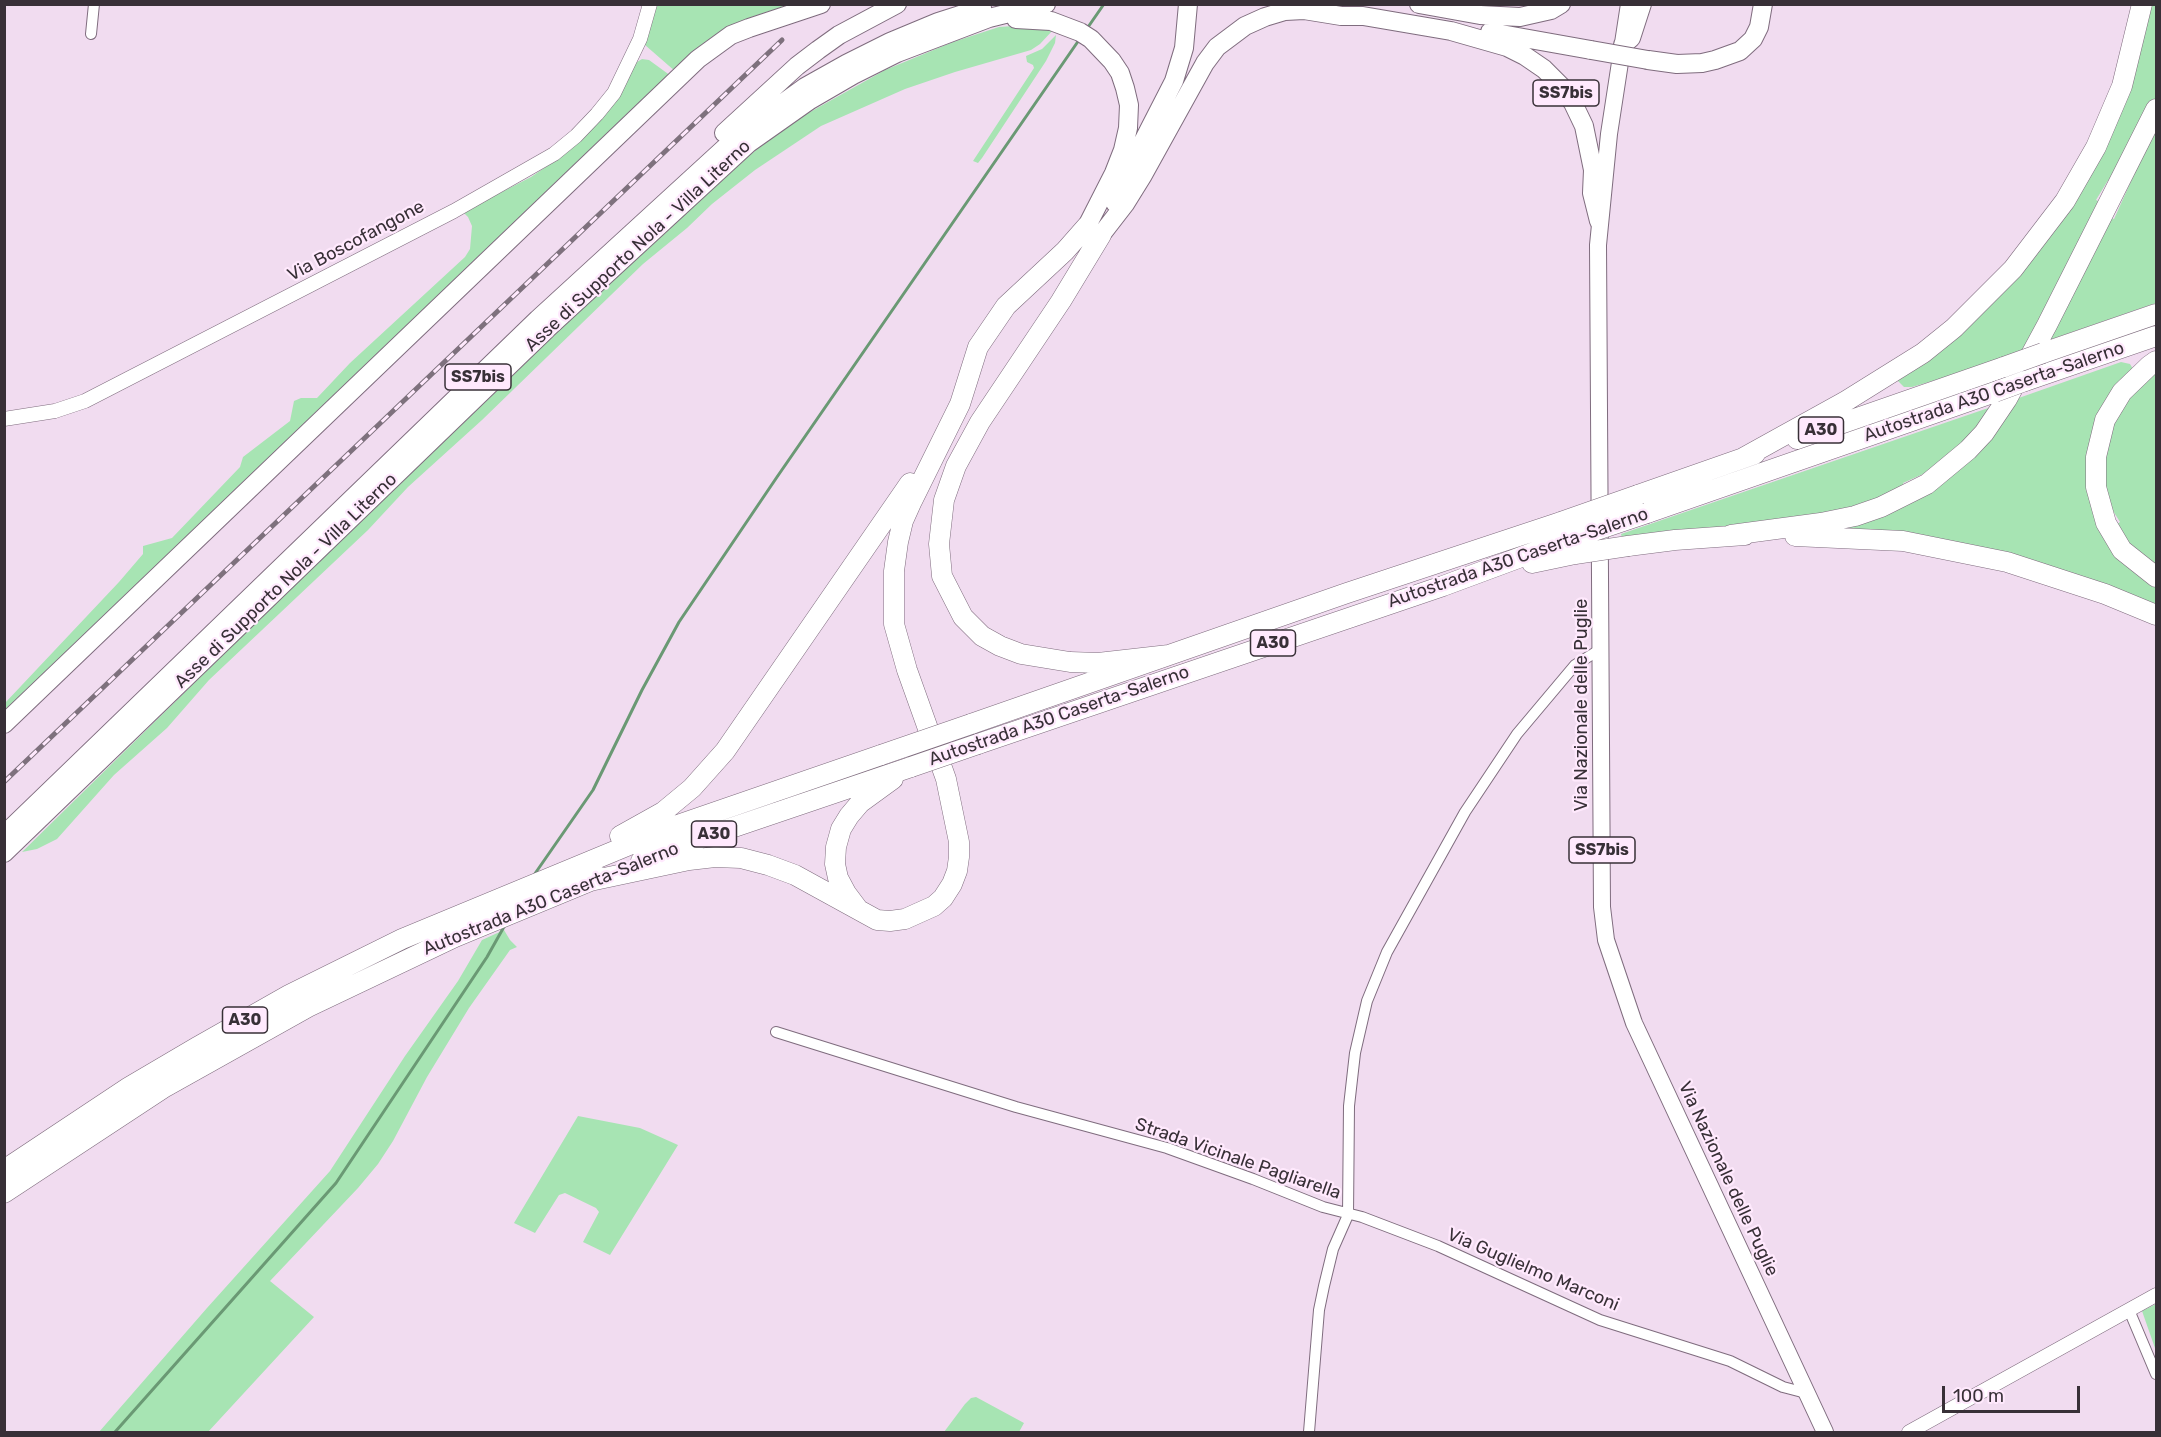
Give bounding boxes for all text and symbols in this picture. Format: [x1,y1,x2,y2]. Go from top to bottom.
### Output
road number: SS7bis [1533,80,1599,106]
street label: Asse di Supporto Nola - Villa Literno [521,136,755,356]
street label: Via Boscofangone [284,196,428,286]
street label: Autostrada A30 Caserta-Salerno [1861,337,2127,447]
road number: SS7bis [445,364,511,390]
road number: A30 [1798,417,1844,443]
street label: Asse di Supporto Nola - Villa Literno [170,469,402,693]
street label: Autostrada A30 Caserta-Salerno [1385,503,1651,613]
street label: Via Nazionale delle Puglie [1571,599,1593,811]
road number: A30 [1250,630,1296,656]
street label: Autostrada A30 Caserta-Salerno [926,661,1192,771]
road number: A30 [692,821,736,847]
road number: SS7bis [1569,837,1635,863]
street label: Autostrada A30 Caserta-Salerno [420,838,682,960]
road number: A30 [222,1007,268,1033]
street label: Via Nazionale delle Puglie [1673,1078,1783,1280]
street label: Strada Vicinale Pagliarella [1132,1114,1344,1204]
street label: Via Guglielmo Marconi [1444,1224,1622,1316]
scale bar [1945,1374,2083,1412]
text: 100 m [1953,1385,2004,1407]

